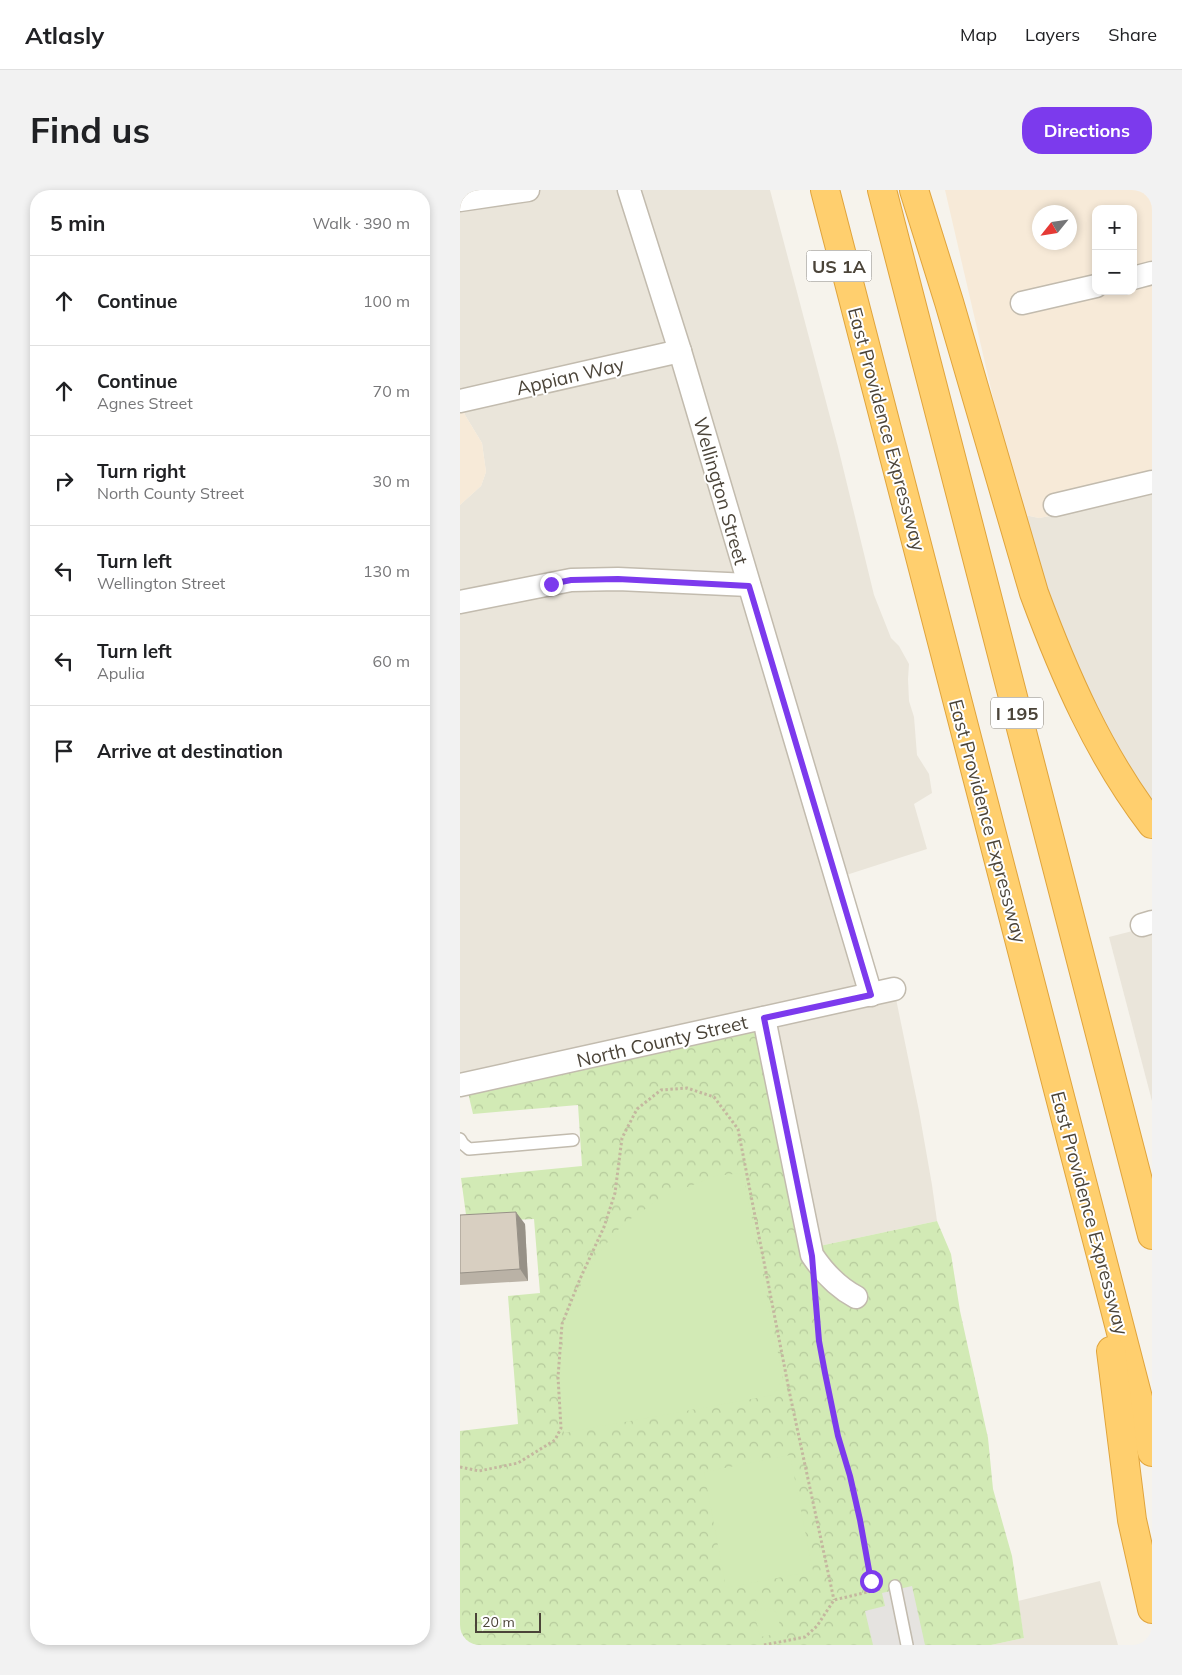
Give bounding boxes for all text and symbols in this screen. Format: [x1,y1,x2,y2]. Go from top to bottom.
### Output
text: Atlasly [25,20,104,50]
text: Map [960,23,997,46]
text: Layers [1025,23,1080,46]
text: Share [1108,23,1157,46]
button: Directions [1022,107,1152,154]
text: Find us [30,108,150,152]
north arrow [1032,205,1077,250]
map controls [1092,205,1137,295]
button: + [1092,205,1137,250]
text: 5 min [50,210,105,236]
text: Walk · 390 m [312,213,410,233]
road number: US 1A [806,250,872,282]
button: − [1092,250,1137,295]
icon: ahead [50,287,78,315]
text: Continue [97,289,177,313]
text: 100 m [363,291,410,311]
street label: East Providence Expressway [843,305,931,553]
street label: Appian Way [514,352,626,400]
text: Continue [97,369,177,393]
icon: ahead [50,377,78,405]
text: 70 m [373,381,410,401]
text: Agnes Street [97,393,193,413]
street label: Wellington Street [688,414,754,568]
text: Turn right [97,459,186,483]
icon: right [50,467,78,495]
text: 30 m [373,471,410,491]
text: North County Street [97,483,244,503]
text: Turn left [97,549,172,573]
icon: left [50,557,78,585]
text: 130 m [363,561,410,581]
text: Wellington Street [97,573,225,593]
route end [540,573,563,596]
text: Turn left [97,639,172,663]
icon: left [50,647,78,675]
text: 60 m [373,651,410,671]
text: Apulia [97,663,145,683]
street label: East Providence Expressway [944,697,1032,945]
road number: I 195 [991,698,1043,728]
icon: arrive [50,737,78,765]
text: Arrive at destination [97,739,283,763]
street label: North County Street [574,1010,750,1072]
street label: East Providence Expressway [1046,1089,1134,1337]
route start [860,1570,883,1593]
scale bar [475,1610,541,1633]
text: 20 m [482,1613,515,1631]

